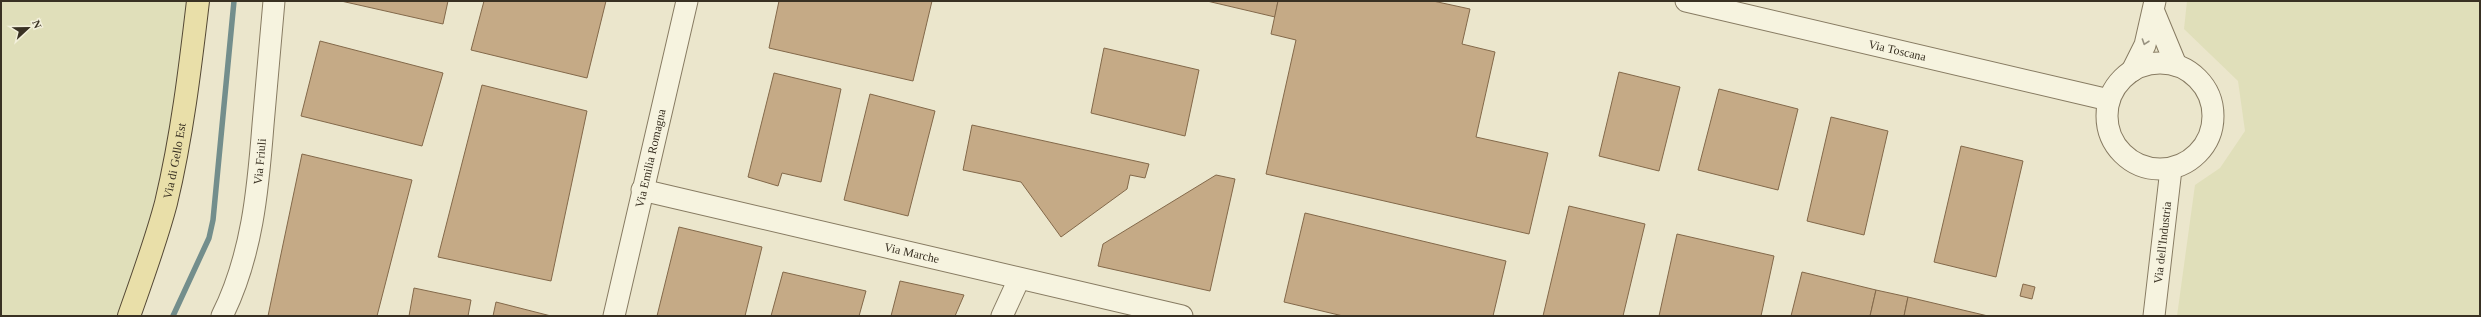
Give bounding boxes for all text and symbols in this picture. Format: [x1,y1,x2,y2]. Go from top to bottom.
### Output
north arrow [8,8,48,48]
text: N [30,18,44,30]
street label: Via Toscana [1867,37,1928,64]
one-way arrow [2141,39,2150,46]
street label: Via Emilia Romagna [632,107,669,209]
street label: Via di Gello Est [160,121,189,200]
street label: Via Friuli [251,137,269,185]
street label: Via dell'Industria [2151,200,2174,284]
street label: Via Marche [883,240,941,266]

